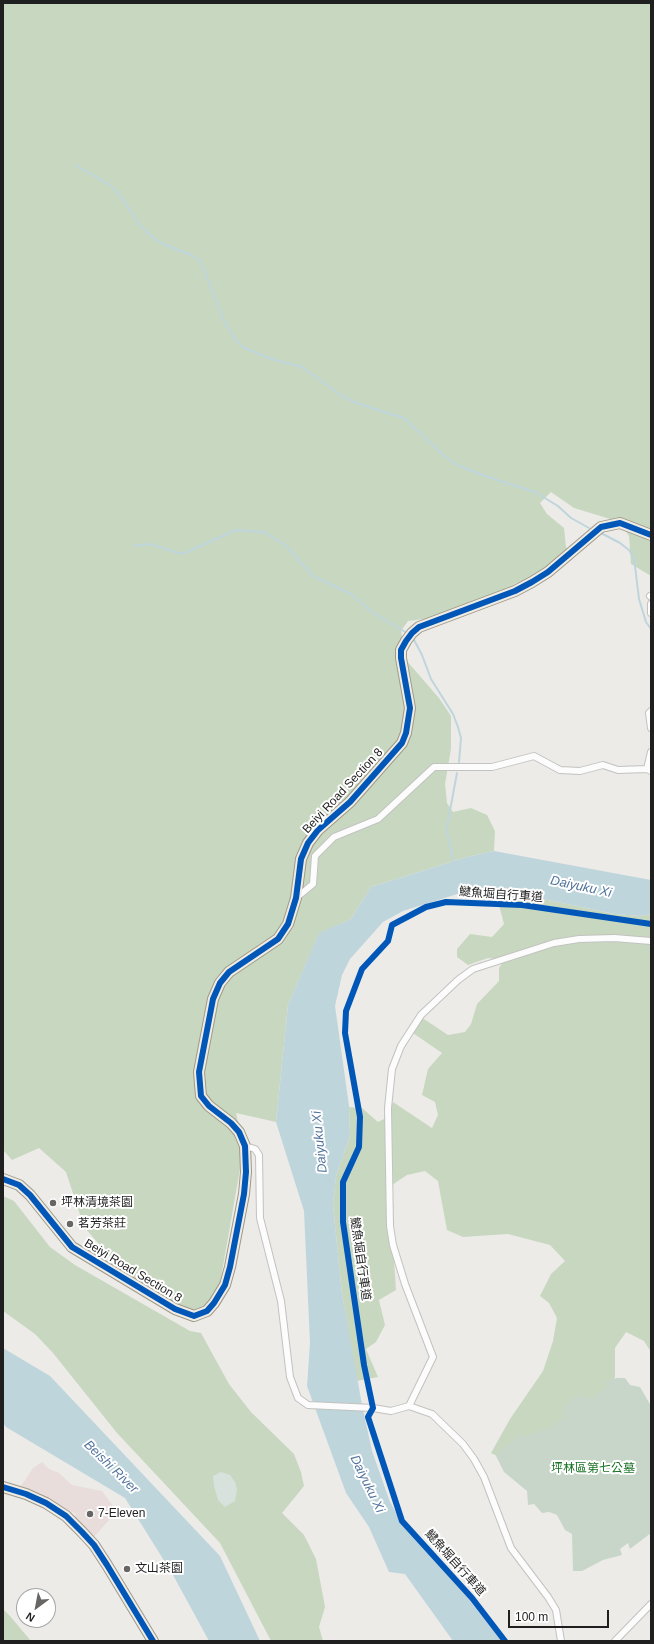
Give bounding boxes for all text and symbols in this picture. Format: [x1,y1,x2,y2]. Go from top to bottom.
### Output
street label: Beiyi Road Section 8 [300,745,386,837]
water label: Daiyuku Xi [549,873,613,901]
street label: 𩻸魚堀自行車道 [459,885,543,905]
water label: Daiyuku Xi [309,1110,331,1174]
place label: 坪林清境茶園 [61,1196,133,1210]
marker: 坪林清境茶園 [48,1198,58,1208]
street label: 𩻸魚堀自行車道 [347,1216,373,1302]
place label: 茗芳茶莊 [78,1217,126,1231]
marker: 茗芳茶莊 [65,1219,75,1229]
street label: Beiyi Road Section 8 [82,1236,184,1306]
water label: Beishi River [81,1437,141,1497]
water label: Daiyuku Xi [346,1453,388,1515]
park label: 坪林區第七公墓 [551,1462,635,1476]
place label: 7-Eleven [98,1507,145,1521]
marker: 7-Eleven [85,1509,95,1519]
street label: 𩻸魚堀自行車道 [422,1527,488,1599]
place label: 文山茶園 [135,1562,183,1576]
marker: 文山茶園 [122,1564,132,1574]
north arrow [16,1588,56,1628]
scale bar [510,1602,611,1628]
text: N [24,1610,37,1625]
text: 100 m [515,1610,548,1624]

